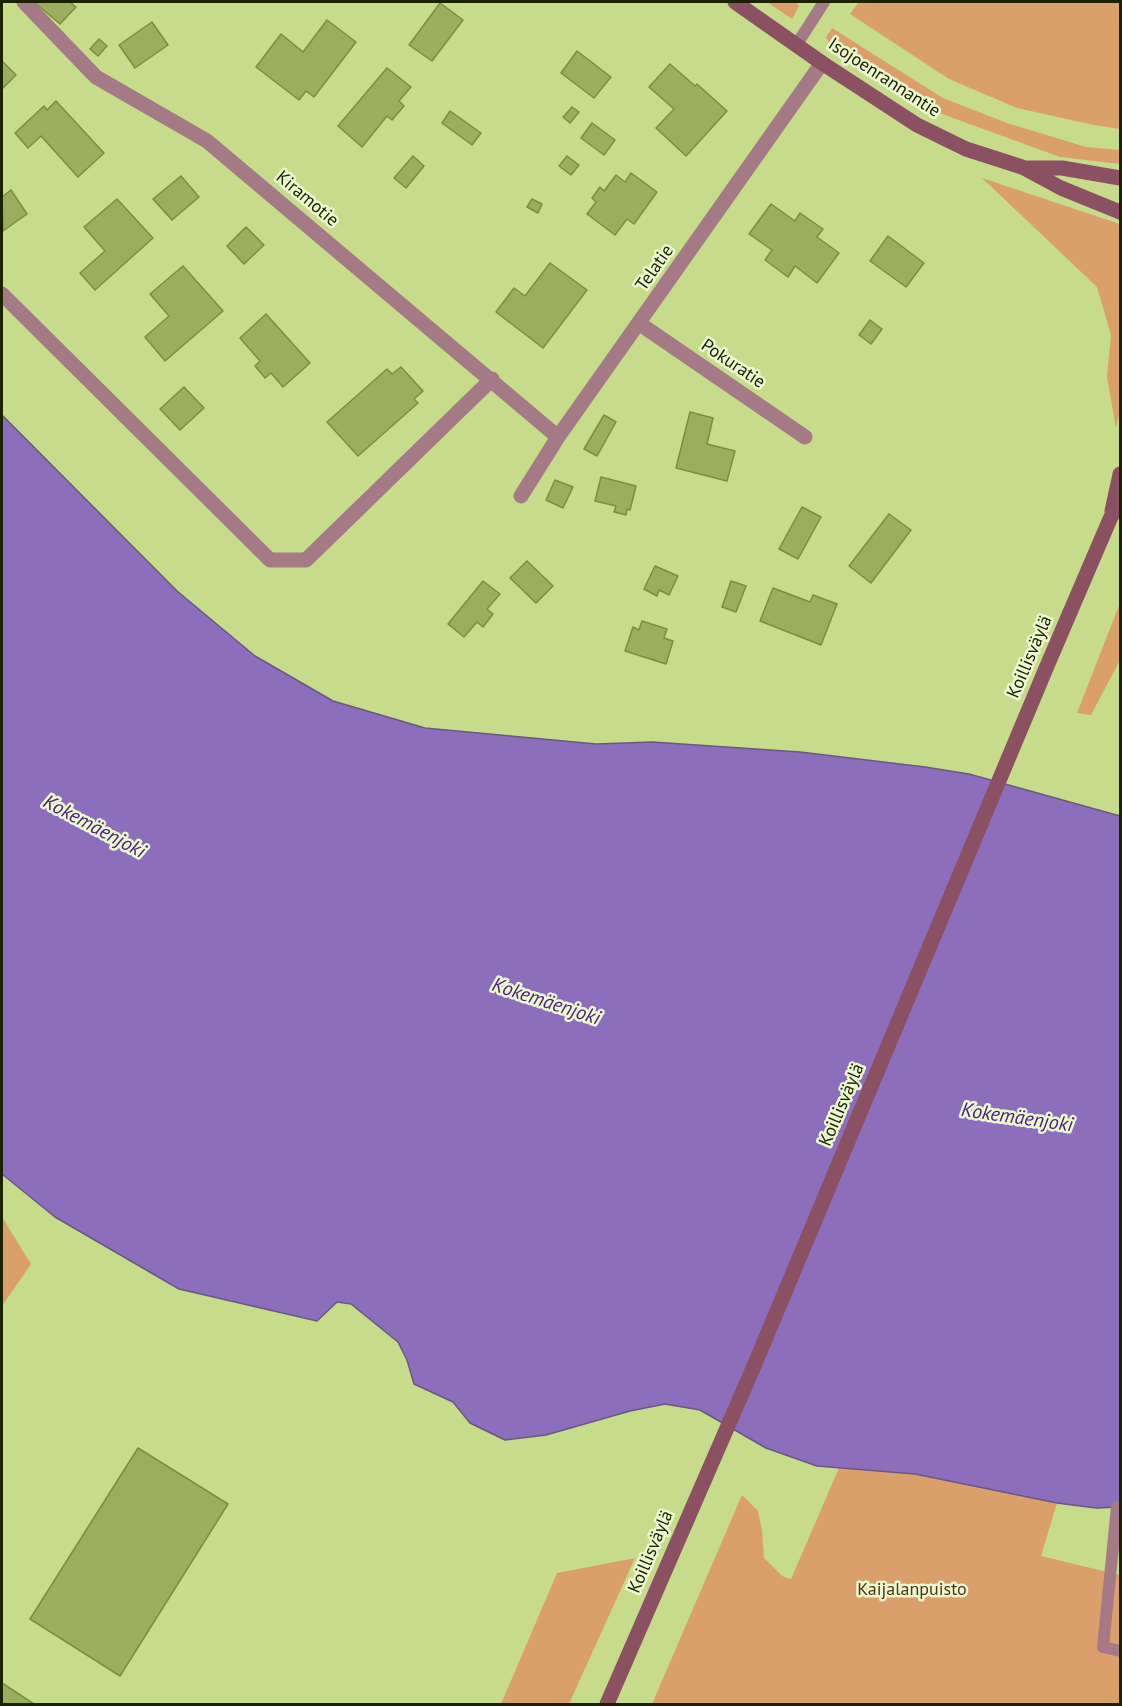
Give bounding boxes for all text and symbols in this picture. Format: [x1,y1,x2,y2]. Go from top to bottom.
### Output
street label: Isojoenrannantie [824,34,944,122]
street label: Kiramotie [271,167,343,231]
street label: Telatie [632,241,678,295]
street label: Pokuratie [697,335,769,393]
street label: Koillisväylä [1003,612,1057,702]
water label: Kokemäenjoki [39,790,149,864]
water label: Kokemäenjoki [489,973,603,1031]
street label: Koillisväylä [815,1060,869,1150]
water label: Kokemäenjoki [960,1098,1074,1138]
street label: Koillisväylä [624,1507,678,1597]
park label: Kaijalanpuisto [857,1579,967,1601]

